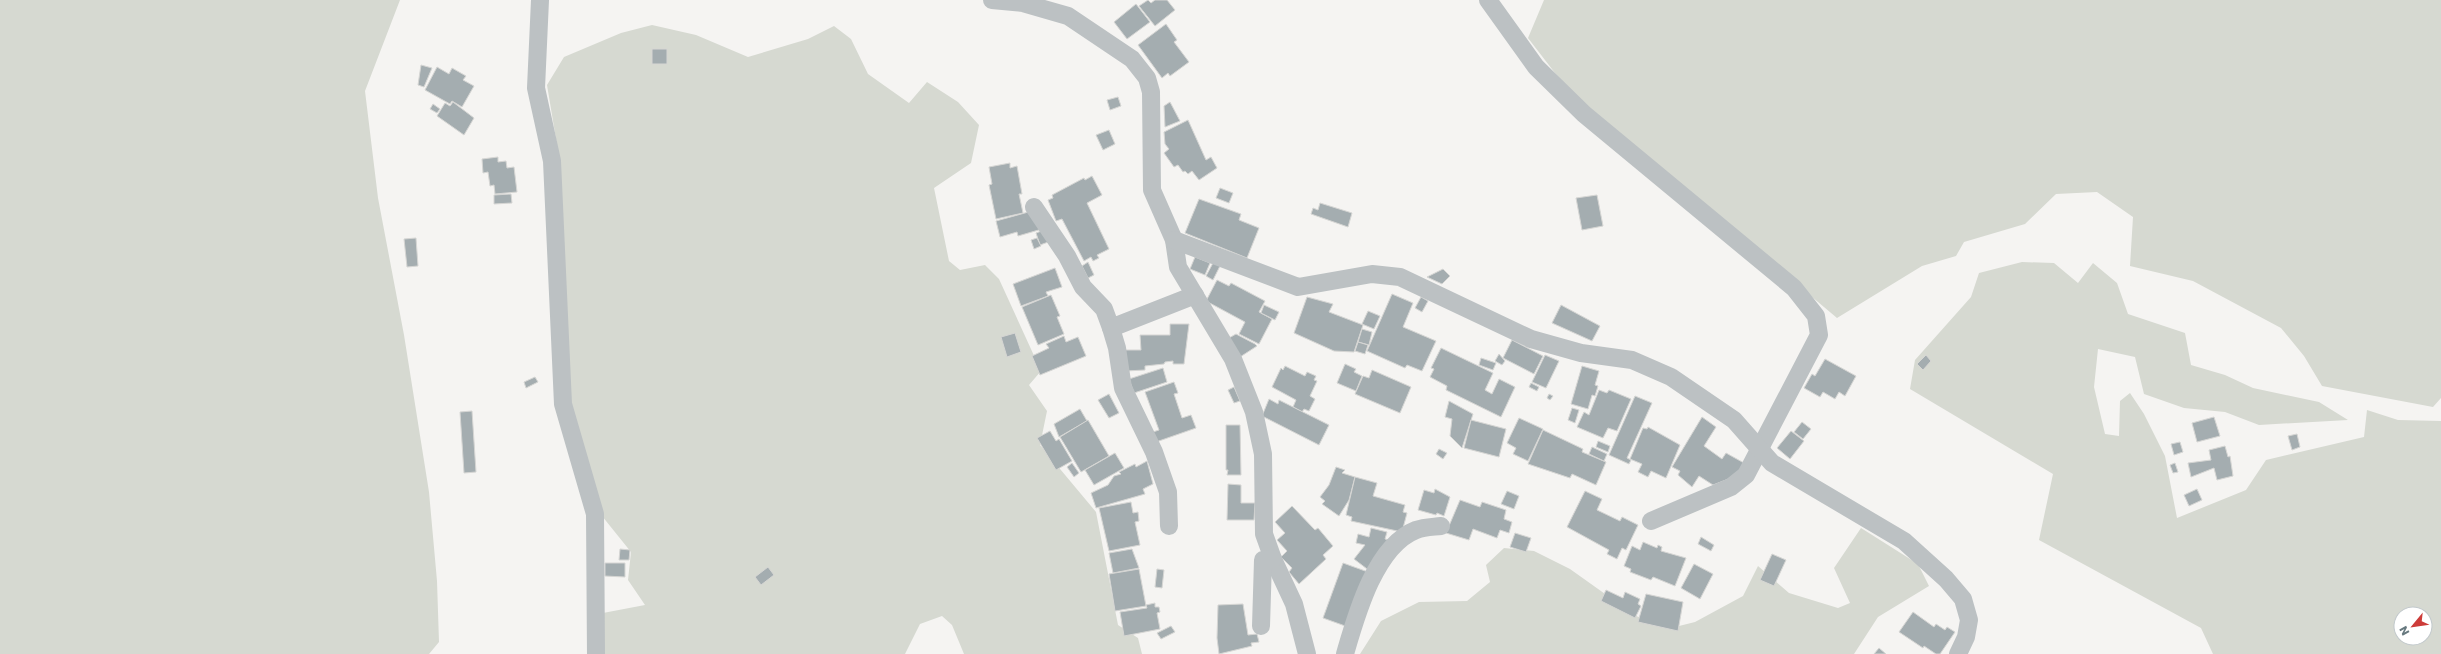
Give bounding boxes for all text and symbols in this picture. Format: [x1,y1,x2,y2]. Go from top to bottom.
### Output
north arrow [2393,606,2433,646]
text: N [2395,623,2413,638]

